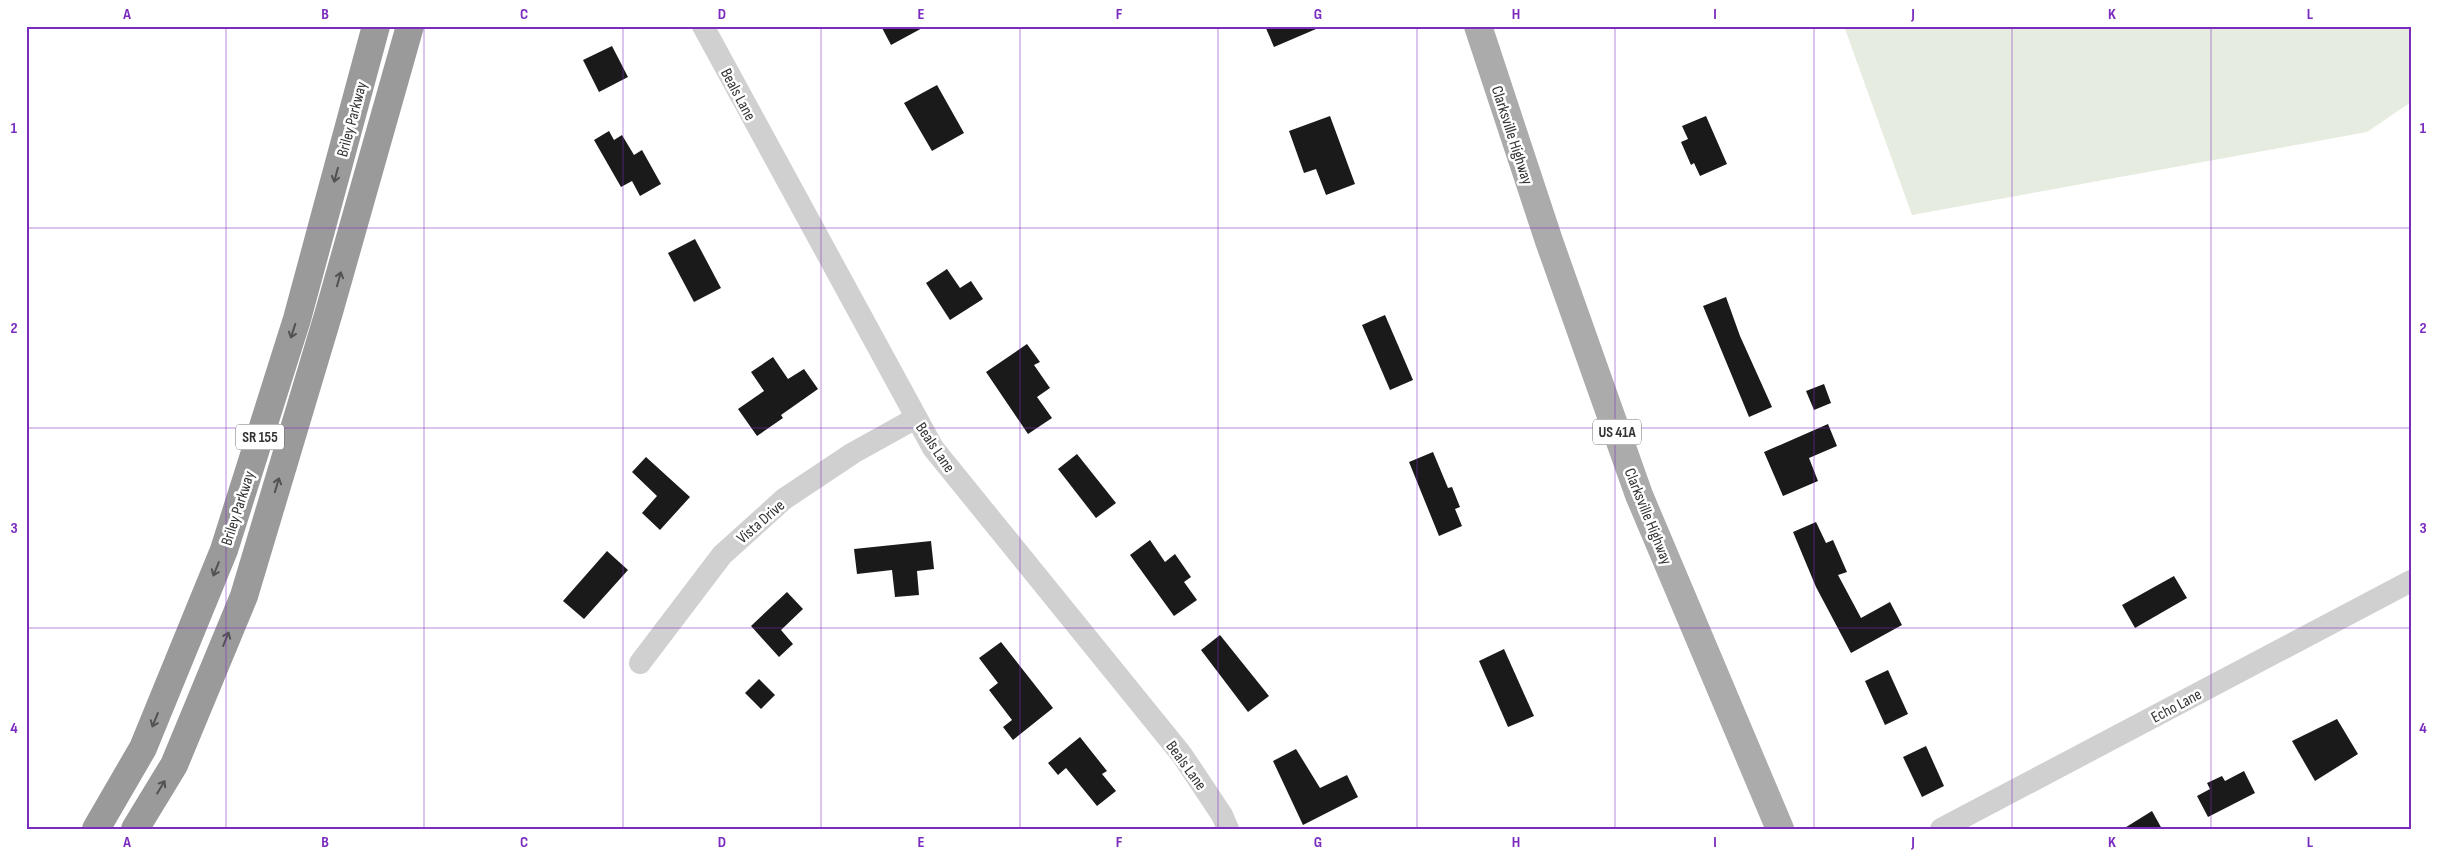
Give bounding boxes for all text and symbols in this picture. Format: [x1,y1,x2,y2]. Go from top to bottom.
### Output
text: A [122,5,131,24]
text: B [321,5,329,24]
text: C [520,5,528,24]
text: D [718,5,726,24]
text: E [918,5,925,24]
text: F [1116,5,1123,24]
text: G [1314,5,1322,24]
text: H [1512,5,1520,24]
text: I [1713,5,1717,24]
text: J [1910,5,1915,24]
text: K [2108,5,2116,24]
text: L [2307,5,2314,24]
street label: Beals Lane [716,65,759,124]
street label: Briley Parkway [333,80,372,159]
street label: Clarksville Highway [1487,84,1536,187]
text: 1 [11,119,18,138]
text: 1 [2420,119,2427,138]
one-way arrow [331,166,340,182]
one-way arrow [335,271,344,287]
text: 2 [10,319,18,338]
text: 2 [2419,319,2427,338]
one-way arrow [288,323,298,339]
street label: Beals Lane [911,419,958,477]
road number: US 41A [1593,420,1641,444]
road number: SR 155 [236,424,284,450]
street label: Clarksville Highway [1620,465,1676,568]
street label: Briley Parkway [217,469,259,548]
one-way arrow [273,477,283,493]
street label: Vista Drive [733,496,789,548]
text: 3 [10,519,18,538]
text: 3 [2419,519,2427,538]
one-way arrow [211,561,220,576]
one-way arrow [222,632,231,647]
street label: Echo Lane [2148,685,2205,727]
one-way arrow [149,712,158,727]
text: 4 [10,719,18,738]
text: 4 [2419,719,2427,738]
street label: Beals Lane [1162,738,1210,794]
one-way arrow [156,781,166,795]
text: A [122,833,131,852]
text: B [321,833,329,852]
text: C [520,833,528,852]
text: D [718,833,726,852]
text: E [918,833,925,852]
text: F [1116,833,1123,852]
text: G [1314,833,1322,852]
text: H [1512,833,1520,852]
text: I [1713,833,1717,852]
text: J [1910,833,1915,852]
text: K [2108,833,2116,852]
text: L [2307,833,2314,852]

